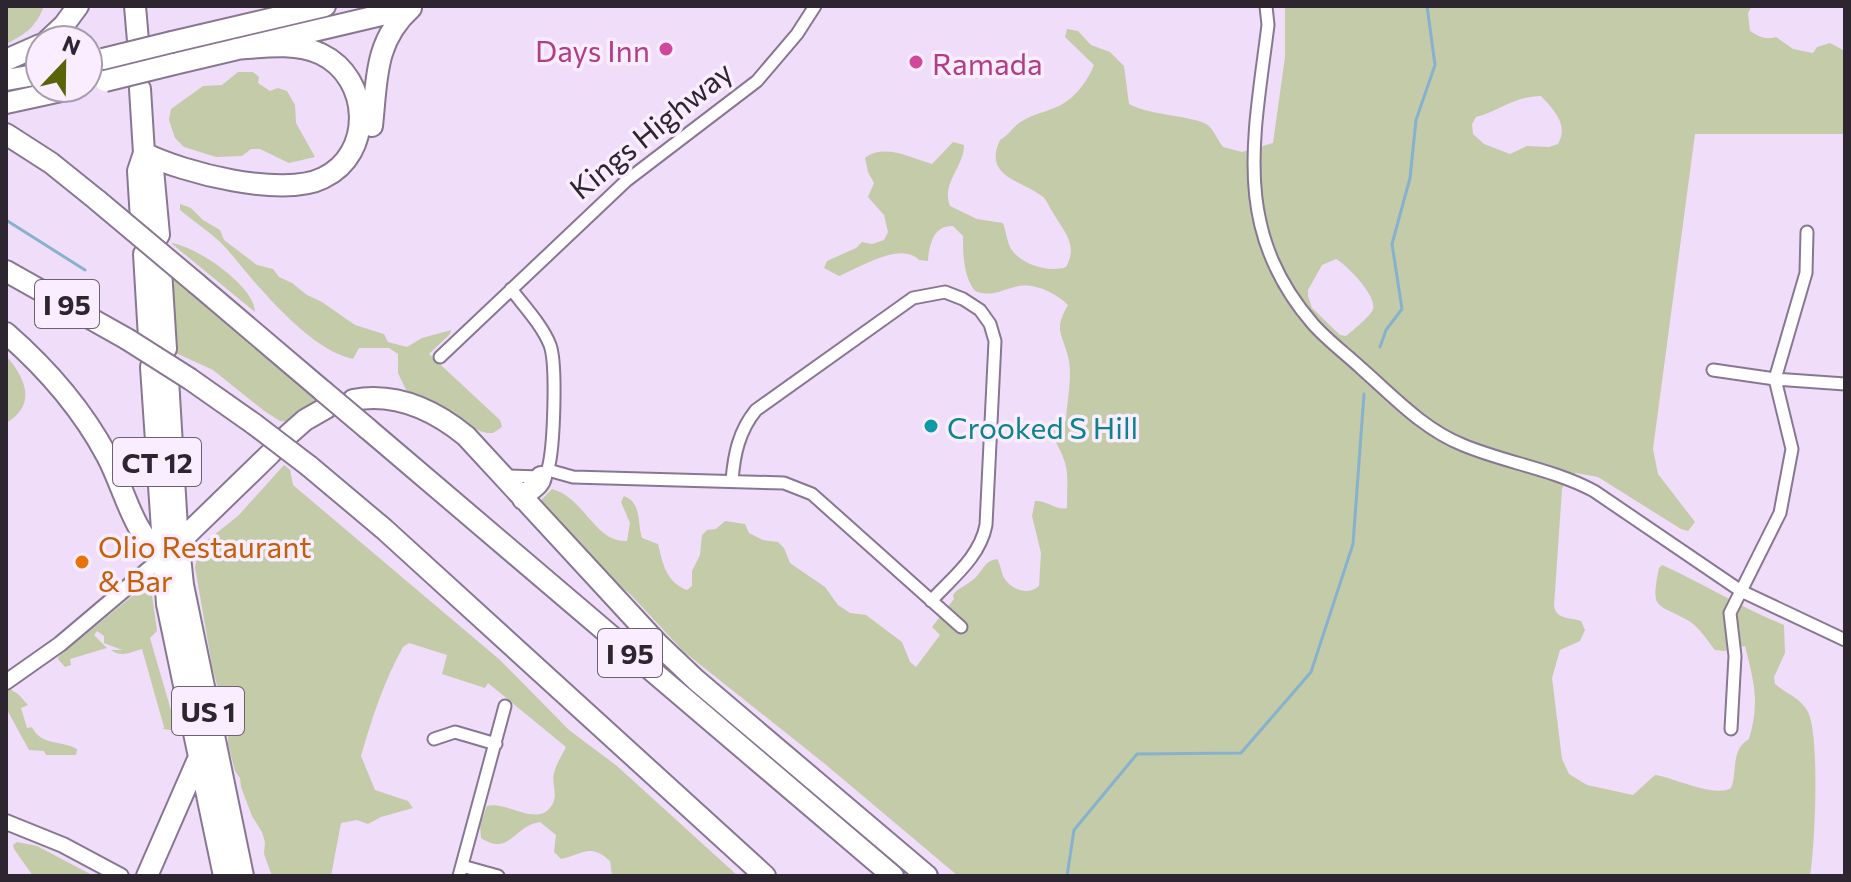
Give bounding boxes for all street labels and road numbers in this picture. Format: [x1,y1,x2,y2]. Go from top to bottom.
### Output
street label: Kings Highway [561,52,739,206]
road number: I 95 [35,280,99,328]
road number: CT 12 [113,438,201,486]
road number: I 95 [598,629,662,677]
road number: US 1 [172,687,244,735]

